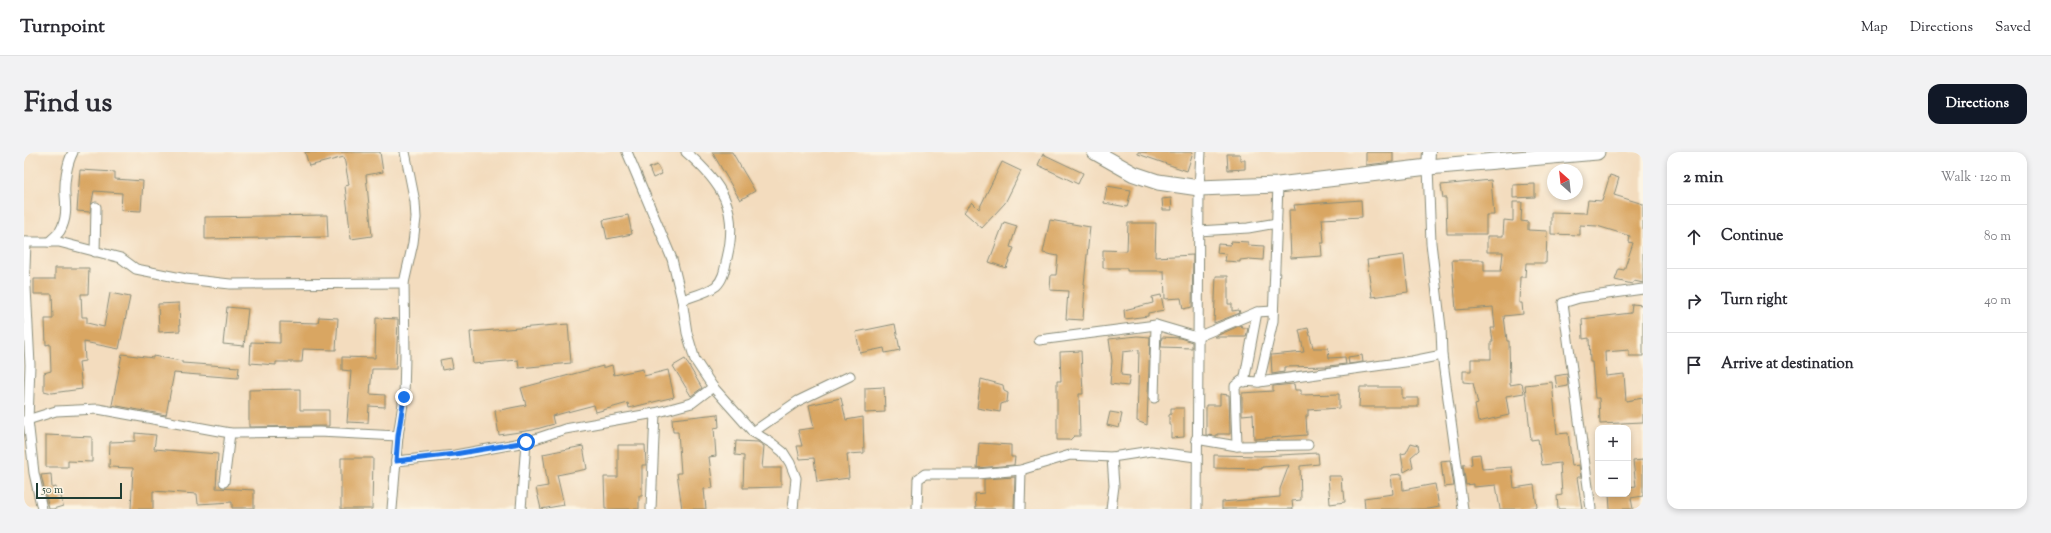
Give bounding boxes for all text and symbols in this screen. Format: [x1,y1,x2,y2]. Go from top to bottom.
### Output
text: Turnpoint [20,14,105,41]
text: Map [1861,18,1888,38]
text: Directions [1910,18,1973,38]
text: Saved [1995,18,2031,38]
text: Find us [24,84,112,124]
button: Directions [1928,84,2027,124]
north arrow [1547,164,1583,200]
text: 2 min [1683,166,1724,190]
text: Walk · 120 m [1941,169,2011,187]
icon: ahead [1683,226,1705,248]
text: Continue [1721,226,1783,247]
text: 80 m [1984,228,2011,246]
icon: right [1683,290,1705,312]
text: Turn right [1721,290,1787,311]
text: 40 m [1984,292,2011,310]
icon: arrive [1683,354,1705,376]
text: Arrive at destination [1721,354,1854,375]
route end [395,388,413,406]
map controls [1595,425,1631,497]
button: + [1595,425,1631,461]
route start [517,433,535,451]
button: − [1595,461,1631,497]
scale bar [36,481,122,500]
text: 50 m [42,482,63,498]

